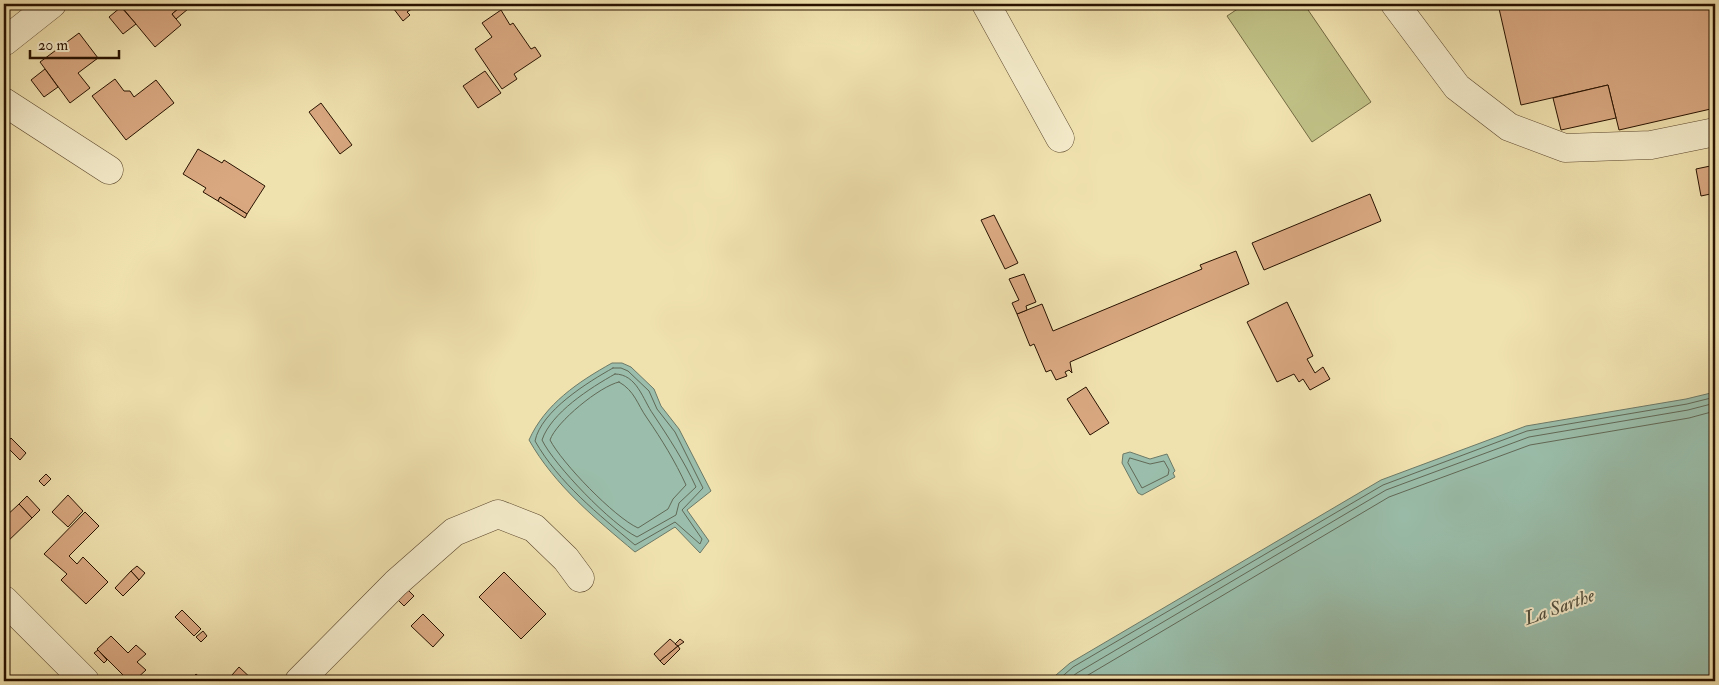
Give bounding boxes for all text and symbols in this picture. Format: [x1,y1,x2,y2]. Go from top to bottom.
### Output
scale bar [30,28,119,60]
text: 20 m [38,36,68,55]
water label: La Sarthe [1520,583,1598,631]

